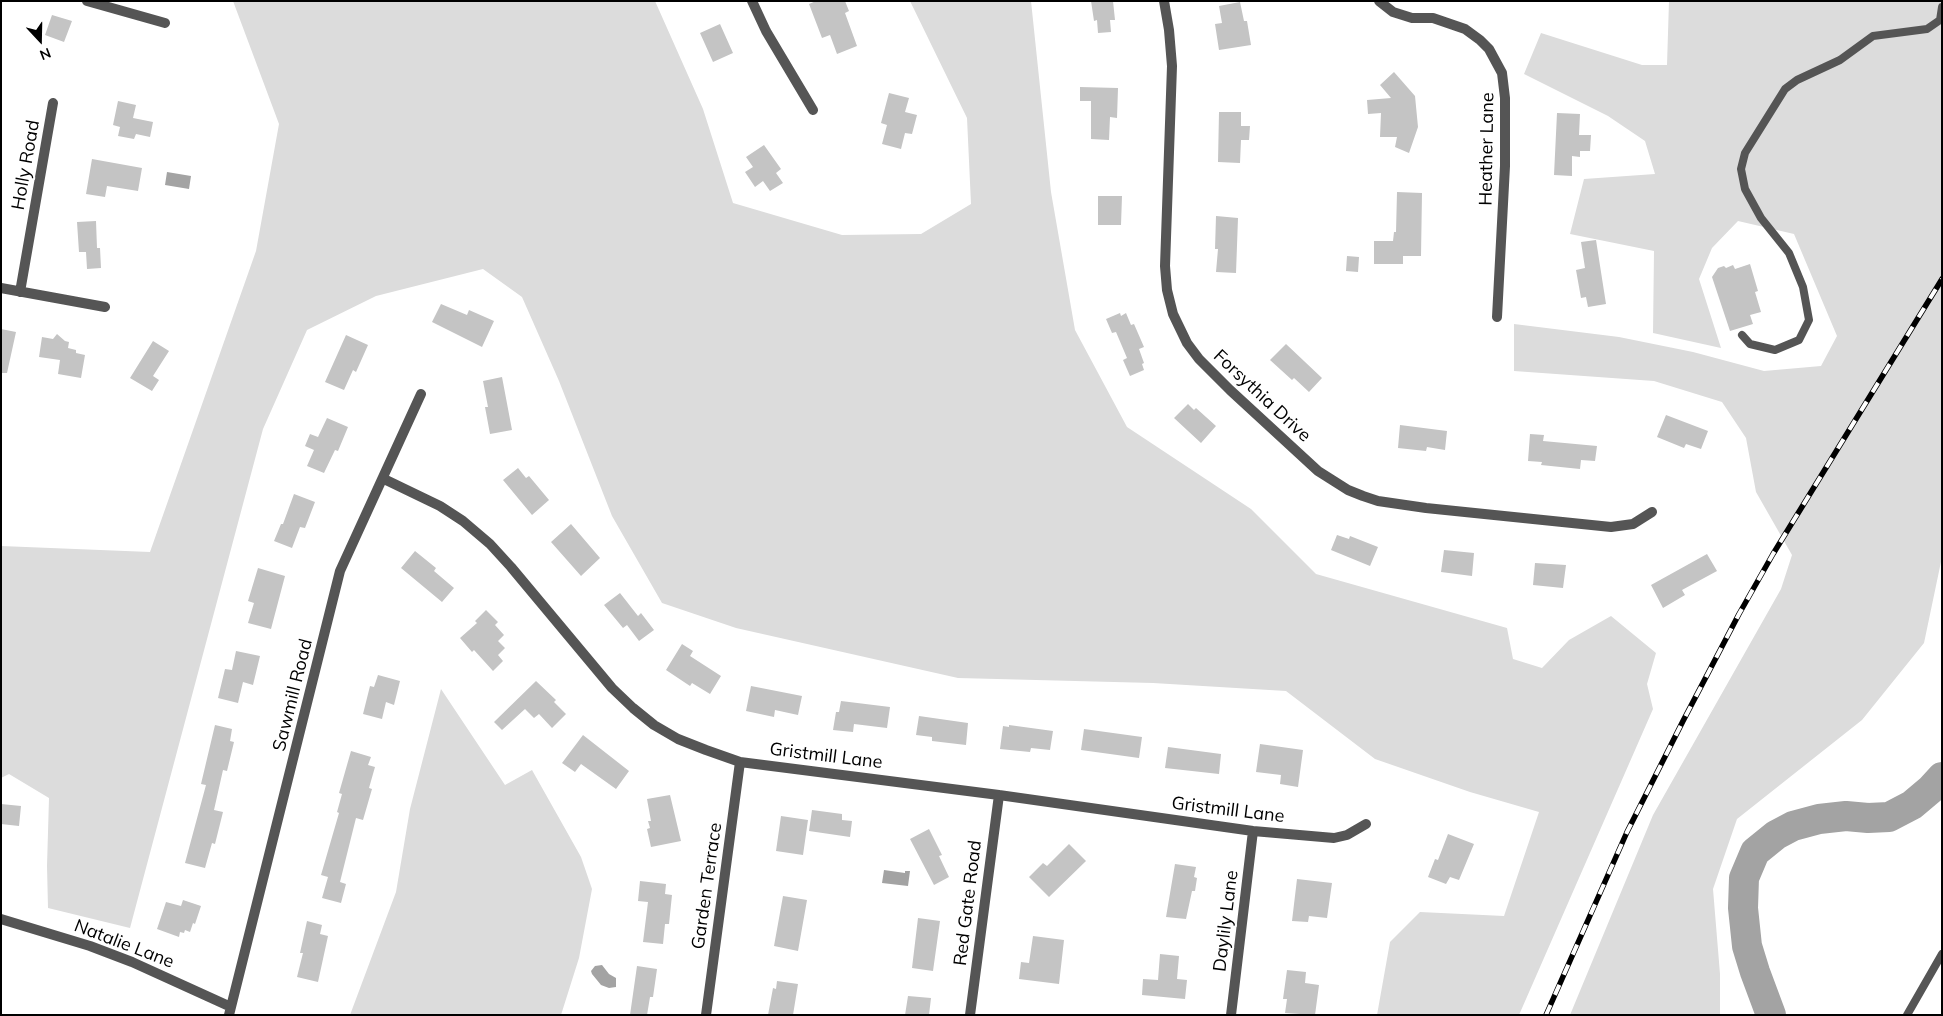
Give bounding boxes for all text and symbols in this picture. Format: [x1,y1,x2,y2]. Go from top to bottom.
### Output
north arrow [15,15,65,65]
text: N [37,44,54,64]
street label: Heather Lane [1475,92,1499,206]
street label: Holly Road [7,118,45,212]
street label: Forsythia Drive [1209,345,1315,447]
street label: Sawmill Road [269,637,317,753]
street label: Gristmill Lane [768,738,884,774]
street label: Gristmill Lane [1170,792,1286,828]
street label: Garden Terrace [687,821,727,951]
street label: Red Gate Road [950,839,986,967]
street label: Daylily Lane [1209,869,1243,973]
street label: Natalie Lane [71,915,177,973]

